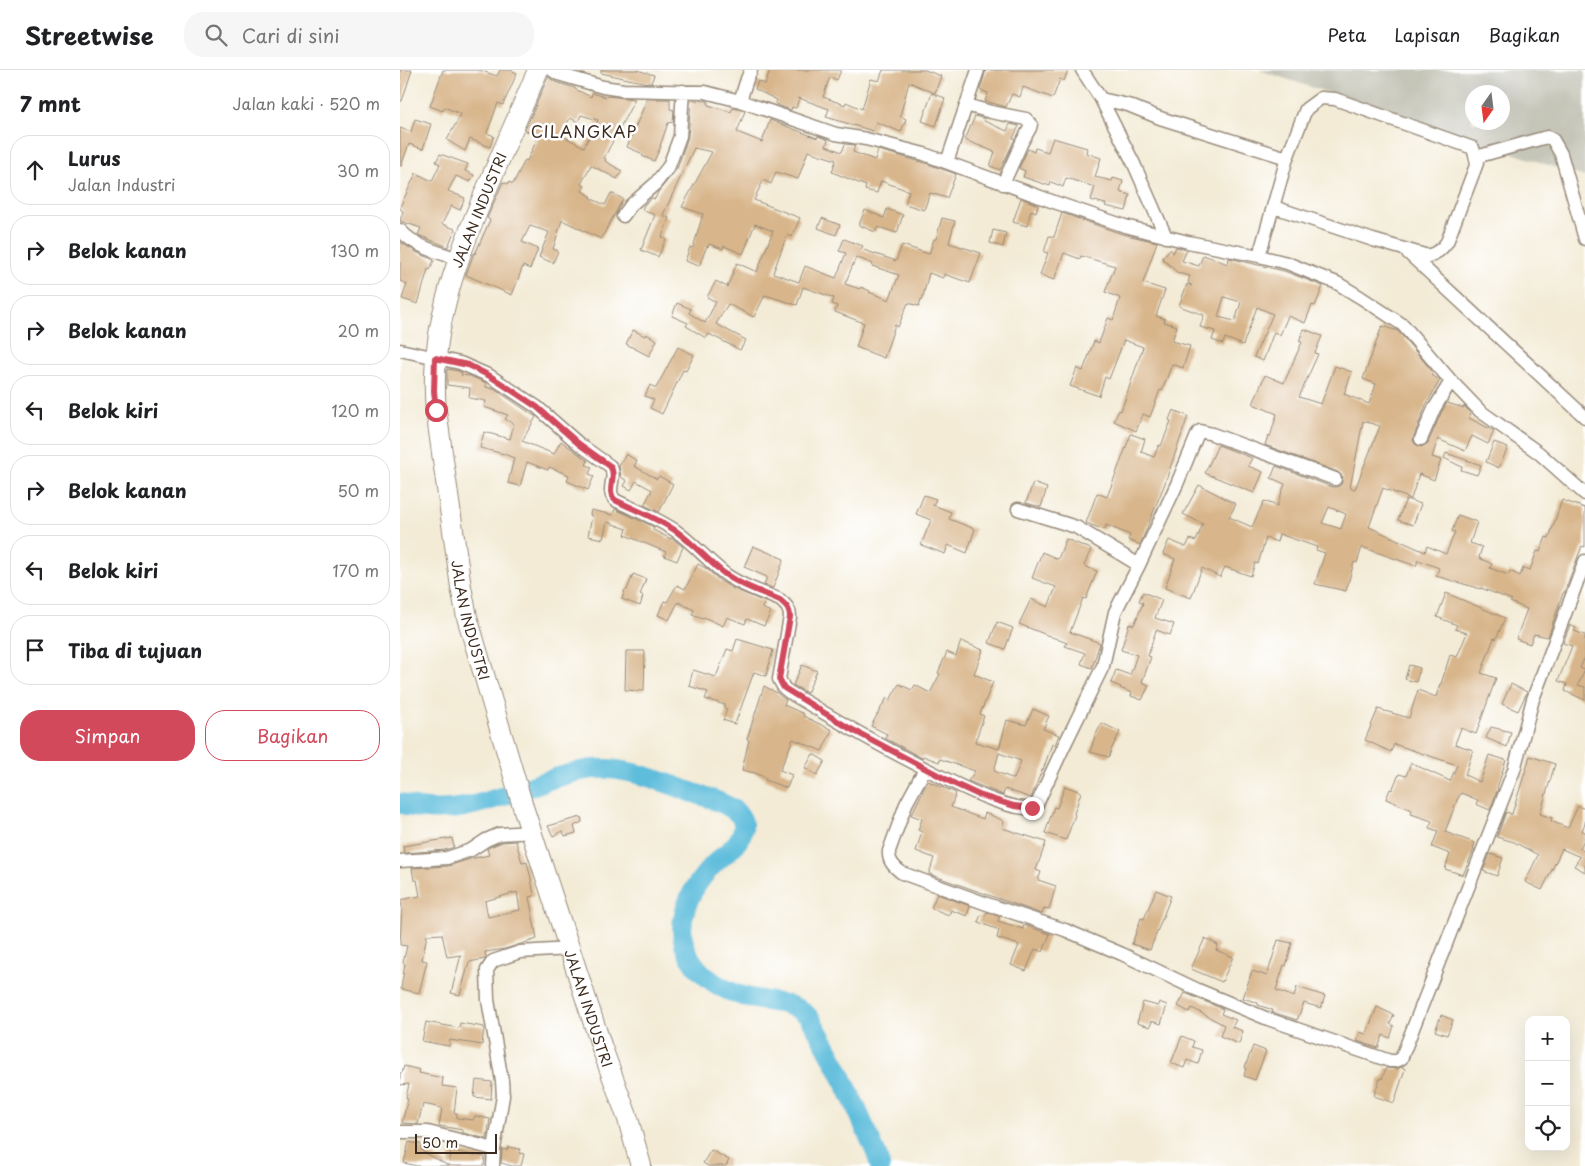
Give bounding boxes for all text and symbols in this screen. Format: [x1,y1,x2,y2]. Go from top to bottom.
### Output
search box [184,12,534,57]
text: Streetwise [25,17,154,53]
icon: search [202,21,230,49]
text: Cari di sini [242,21,340,49]
text: Peta [1328,21,1366,48]
text: Lapisan [1394,21,1460,48]
text: Bagikan [1488,21,1560,48]
north arrow [1465,85,1510,130]
text: 7 mnt [20,87,81,119]
text: Jalan kaki · 520 m [233,91,380,115]
district label: CILANGKAP [531,119,637,143]
text: Lurus [68,144,121,172]
street label: JALAN INDUSTRI [446,149,512,271]
icon: ahead [21,156,49,184]
text: 30 m [337,158,379,182]
text: Jalan Industri [68,172,175,196]
icon: right [21,236,49,264]
text: Belok kanan [68,236,187,264]
text: 130 m [331,238,379,262]
icon: right [21,316,49,344]
text: Belok kanan [68,316,187,344]
text: 20 m [338,318,379,342]
icon: left [21,396,49,424]
text: Belok kiri [68,396,158,424]
text: 120 m [332,398,379,422]
route start [425,399,448,422]
icon: right [21,476,49,504]
text: Belok kanan [68,476,187,504]
text: 50 m [338,478,379,502]
icon: left [21,556,49,584]
text: Belok kiri [68,556,158,584]
text: 170 m [333,558,379,582]
street label: JALAN INDUSTRI [447,559,496,683]
icon: arrive [21,636,49,664]
text: Tiba di tujuan [68,636,202,664]
button: Simpan [20,710,195,761]
button: Bagikan [205,710,380,761]
route end [1021,797,1044,820]
street label: JALAN INDUSTRI [560,946,619,1070]
map controls [1525,1016,1570,1151]
button: + [1525,1016,1570,1061]
button: − [1525,1061,1570,1106]
button: locate [1525,1106,1570,1151]
scale bar [415,1131,498,1154]
text: 50 m [422,1132,458,1153]

